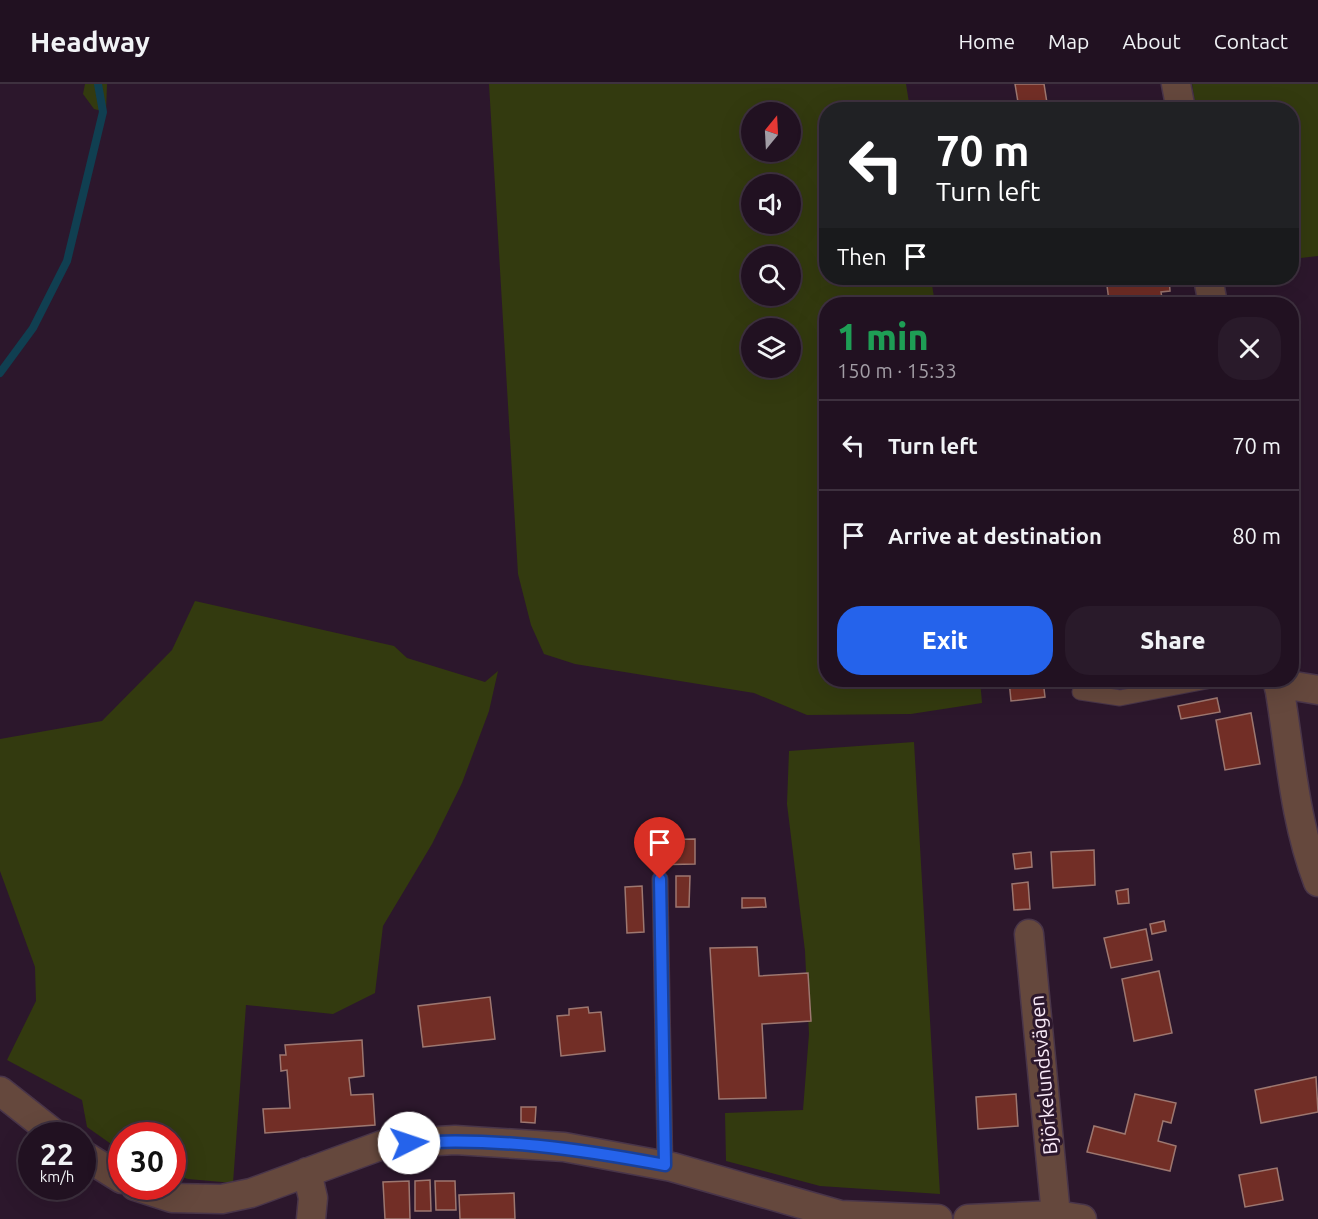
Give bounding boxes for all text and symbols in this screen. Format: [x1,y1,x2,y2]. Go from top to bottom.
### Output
text: Headway [30,26,150,57]
text: Home [958,29,1015,53]
text: Map [1048,29,1089,53]
text: About [1122,29,1181,53]
text: Contact [1214,29,1288,53]
north arrow [741,102,801,162]
map controls [741,102,801,378]
icon: left [837,126,915,204]
text: 70 m [936,127,1030,174]
button: sound [741,174,801,234]
text: Turn left [936,176,1040,206]
icon: arrive [899,240,932,273]
text: Then [837,244,887,269]
button: search [741,246,801,306]
text: 1 min [837,316,929,357]
button: close [1218,317,1281,380]
button: layers [741,318,801,378]
text: 150 m · 15:33 [837,359,957,382]
icon: left [837,429,870,462]
text: Turn left [888,433,978,458]
text: 70 m [1232,433,1281,458]
icon: arrive [837,519,870,552]
text: Arrive at destination [888,523,1102,548]
text: 80 m [1232,523,1281,548]
button: Exit [837,606,1053,675]
button: Share [1065,606,1281,675]
pin [634,817,685,879]
icon: arrive [643,826,676,859]
street label: Björkelundsvägen [1025,994,1061,1156]
position arrow [377,1111,441,1175]
speed limit sign: 30 [108,1122,186,1200]
text: 22 [40,1137,74,1171]
text: km/h [40,1168,74,1185]

